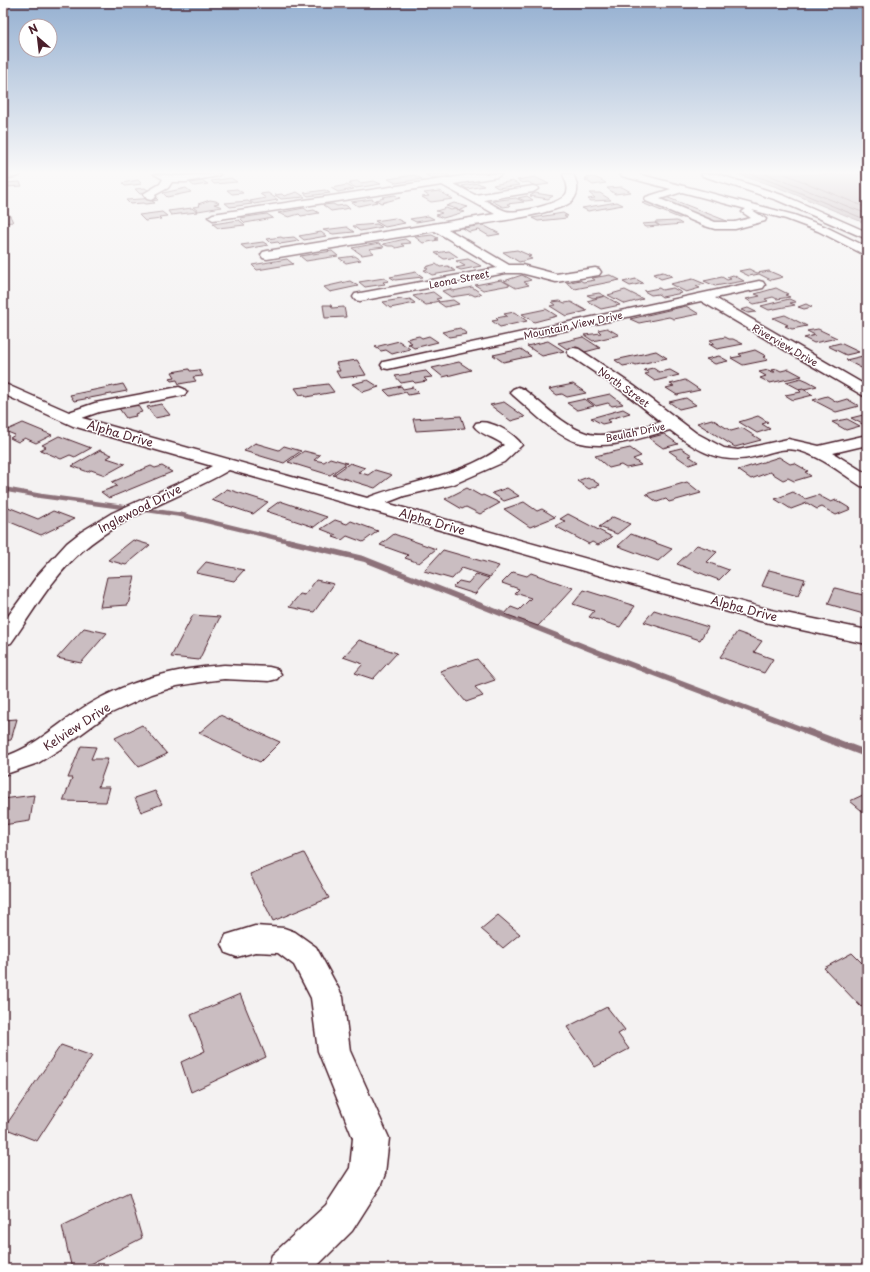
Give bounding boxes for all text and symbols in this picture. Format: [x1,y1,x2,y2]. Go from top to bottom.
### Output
north arrow [18,18,58,58]
text: N [25,19,41,38]
street label: Leona Street [427,265,490,292]
street label: Mountain View Drive [522,307,624,342]
street label: Riverview Drive [749,320,821,370]
street label: North Street [595,363,653,410]
street label: Alpha Drive [85,415,156,451]
street label: Beulah Drive [603,418,666,445]
street label: Inglewood Drive [95,479,184,537]
street label: Alpha Drive [397,503,468,539]
street label: Alpha Drive [709,591,780,626]
street label: Kelview Drive [39,698,114,755]

